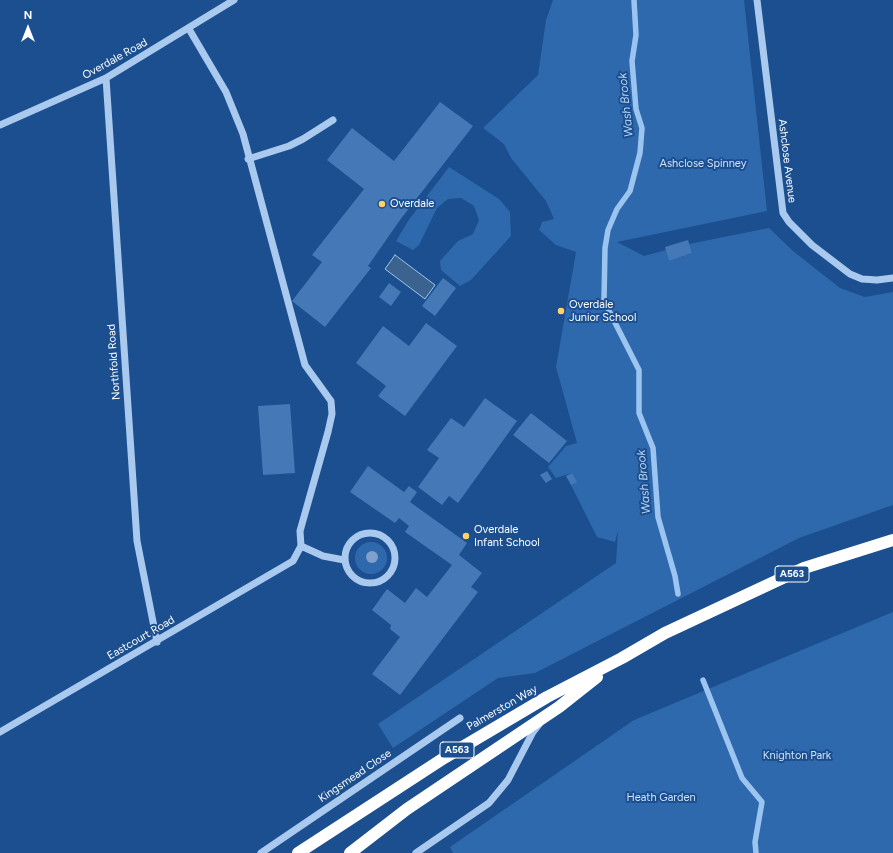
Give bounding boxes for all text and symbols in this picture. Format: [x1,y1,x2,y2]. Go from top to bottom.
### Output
north arrow [8,8,48,48]
text: N [24,9,32,22]
street label: Overdale Road [80,36,150,82]
water label: Wash Brook [615,72,637,138]
street label: Ashclose Avenue [775,118,799,204]
park label: Ashclose Spinney [659,157,747,171]
place label: Overdale [390,197,434,211]
marker: Overdale [377,199,387,209]
place label: Overdale Junior School [569,298,636,324]
marker: Overdale Junior School [556,306,566,316]
street label: Northfold Road [105,324,123,400]
water label: Wash Brook [634,449,654,515]
place label: Overdale Infant School [474,523,540,549]
marker: Overdale Infant School [461,531,471,541]
road number: A563 [775,566,809,582]
street label: Eastcourt Road [105,613,177,663]
street label: Palmerston Way [464,682,540,734]
road number: A563 [440,742,474,758]
street label: Kingsmead Close [316,747,394,805]
park label: Knighton Park [763,749,831,763]
park label: Heath Garden [626,791,696,805]

